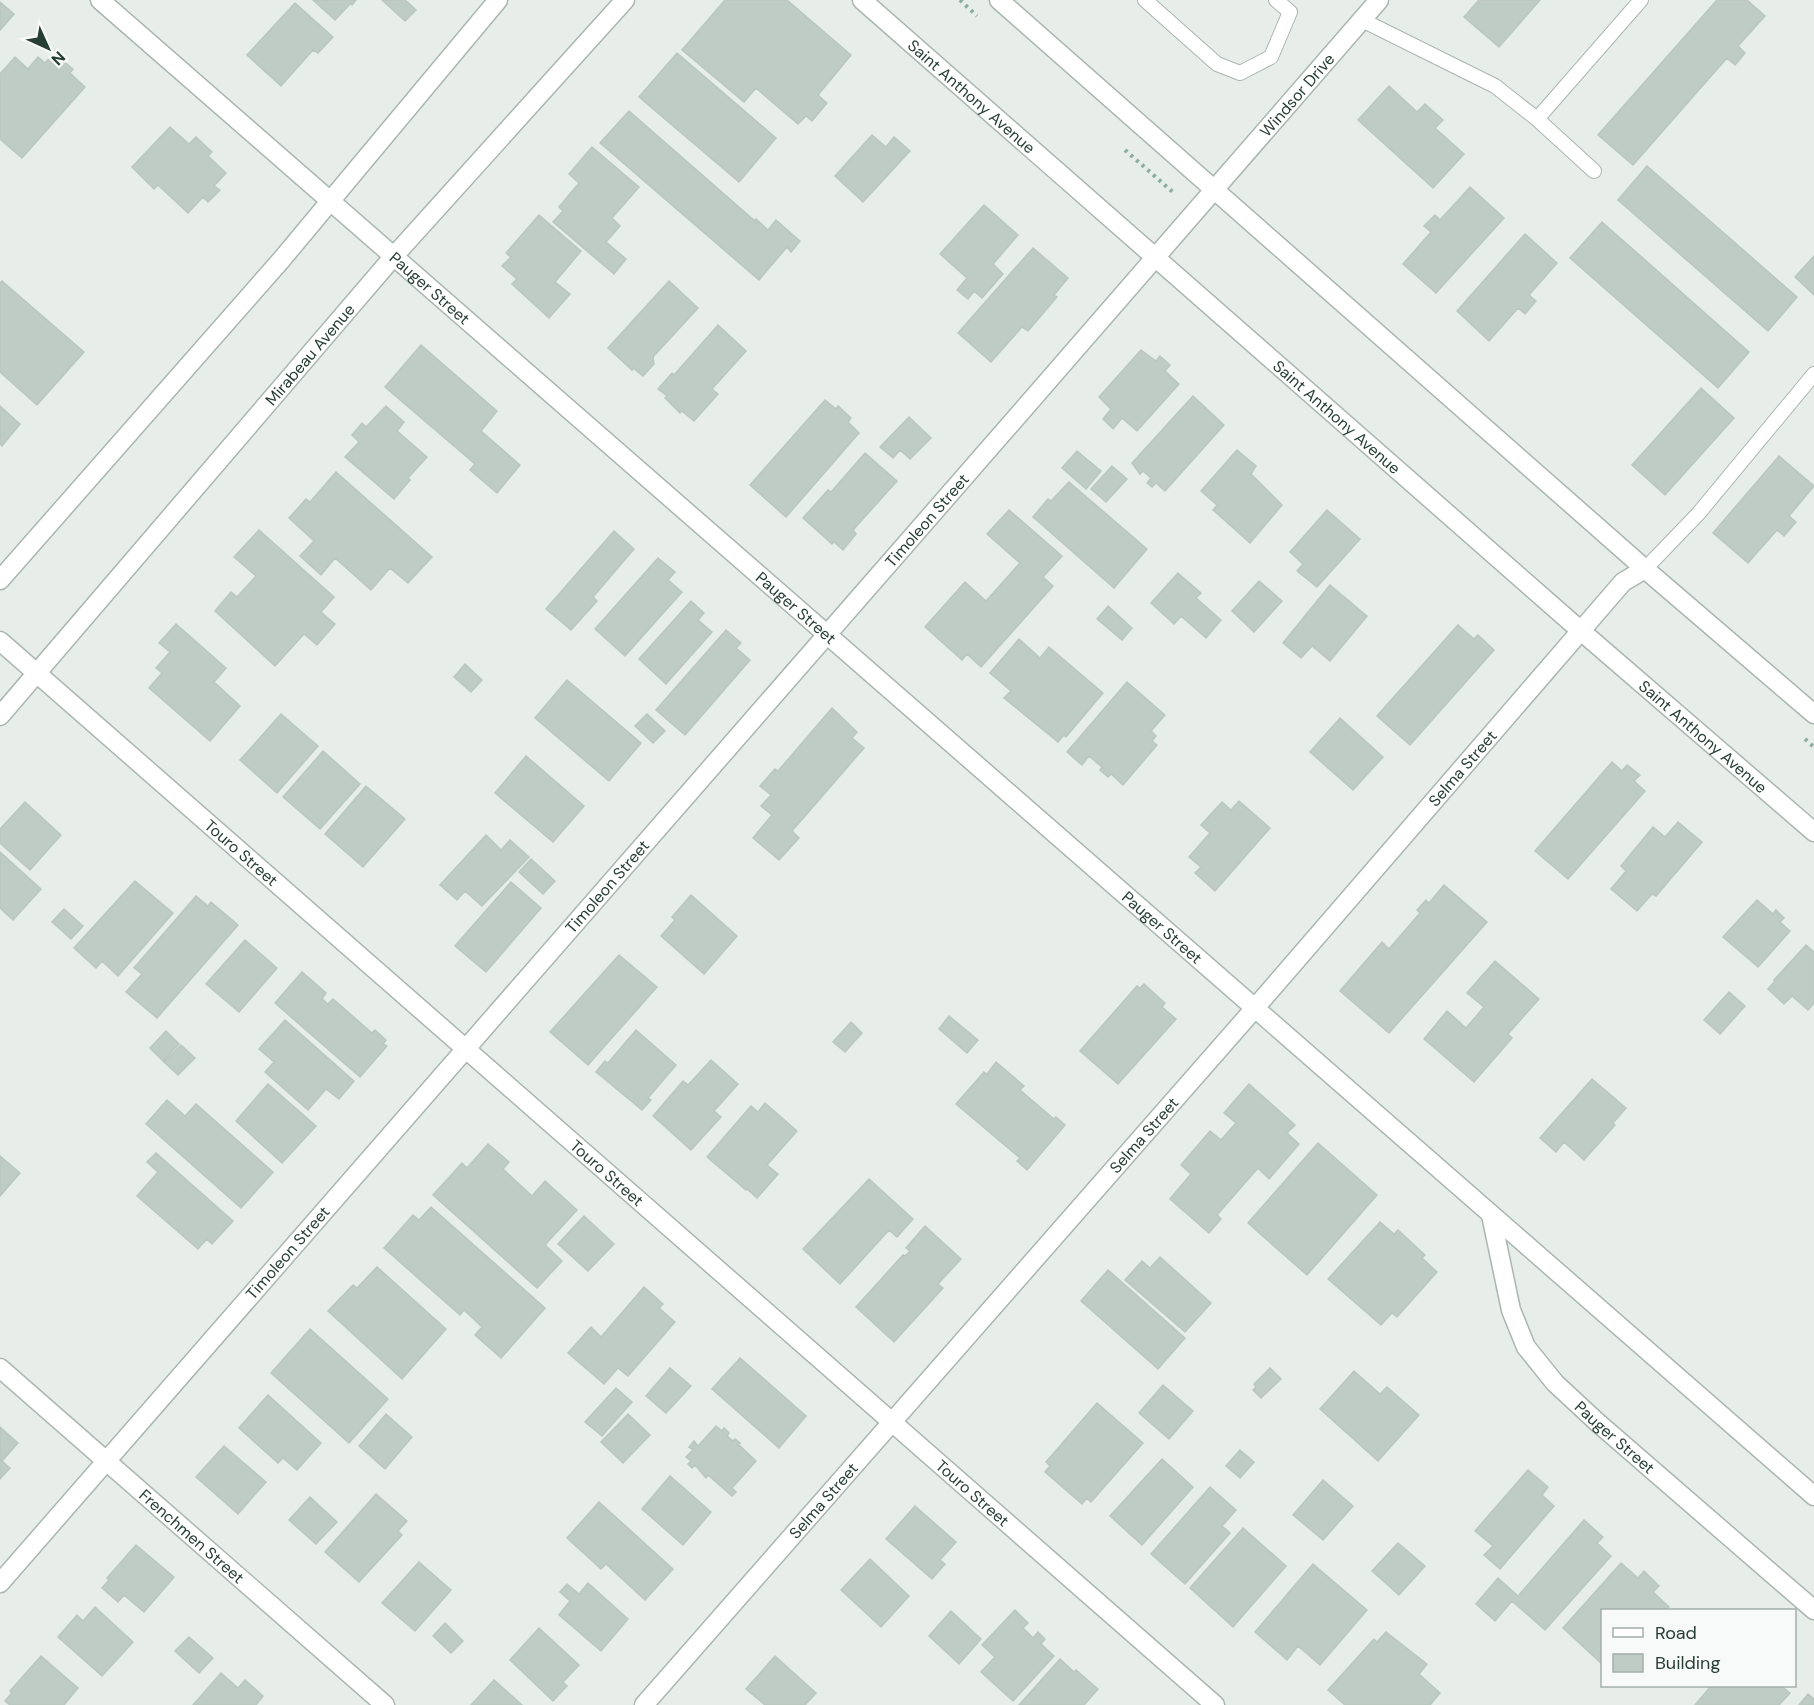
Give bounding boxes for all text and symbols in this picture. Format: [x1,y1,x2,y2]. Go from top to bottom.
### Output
north arrow [18,18,78,78]
street label: Saint Anthony Avenue [904,35,1040,158]
text: N [47,47,70,70]
street label: Windsor Drive [1255,49,1339,141]
street label: Pauger Street [385,247,475,329]
street label: Mirabeau Avenue [260,299,359,410]
street label: Saint Anthony Avenue [1269,355,1405,478]
street label: Timoleon Street [880,469,973,571]
street label: Pauger Street [752,567,841,648]
street label: Saint Anthony Avenue [1635,675,1772,798]
street label: Selma Street [1423,725,1501,811]
street label: Touro Street [200,815,283,890]
street label: Timoleon Street [560,835,654,938]
street label: Pauger Street [1118,886,1207,968]
street label: Selma Street [1105,1093,1183,1177]
street label: Touro Street [566,1135,648,1211]
street label: Timoleon Street [241,1201,334,1304]
street label: Pauger Street [1570,1396,1659,1478]
street label: Touro Street [932,1455,1014,1531]
street label: Selma Street [784,1458,862,1543]
street label: Frenchmen Street [135,1484,249,1588]
legend [1601,1609,1796,1687]
text: Road [1655,1621,1697,1645]
text: Building [1655,1651,1720,1675]

